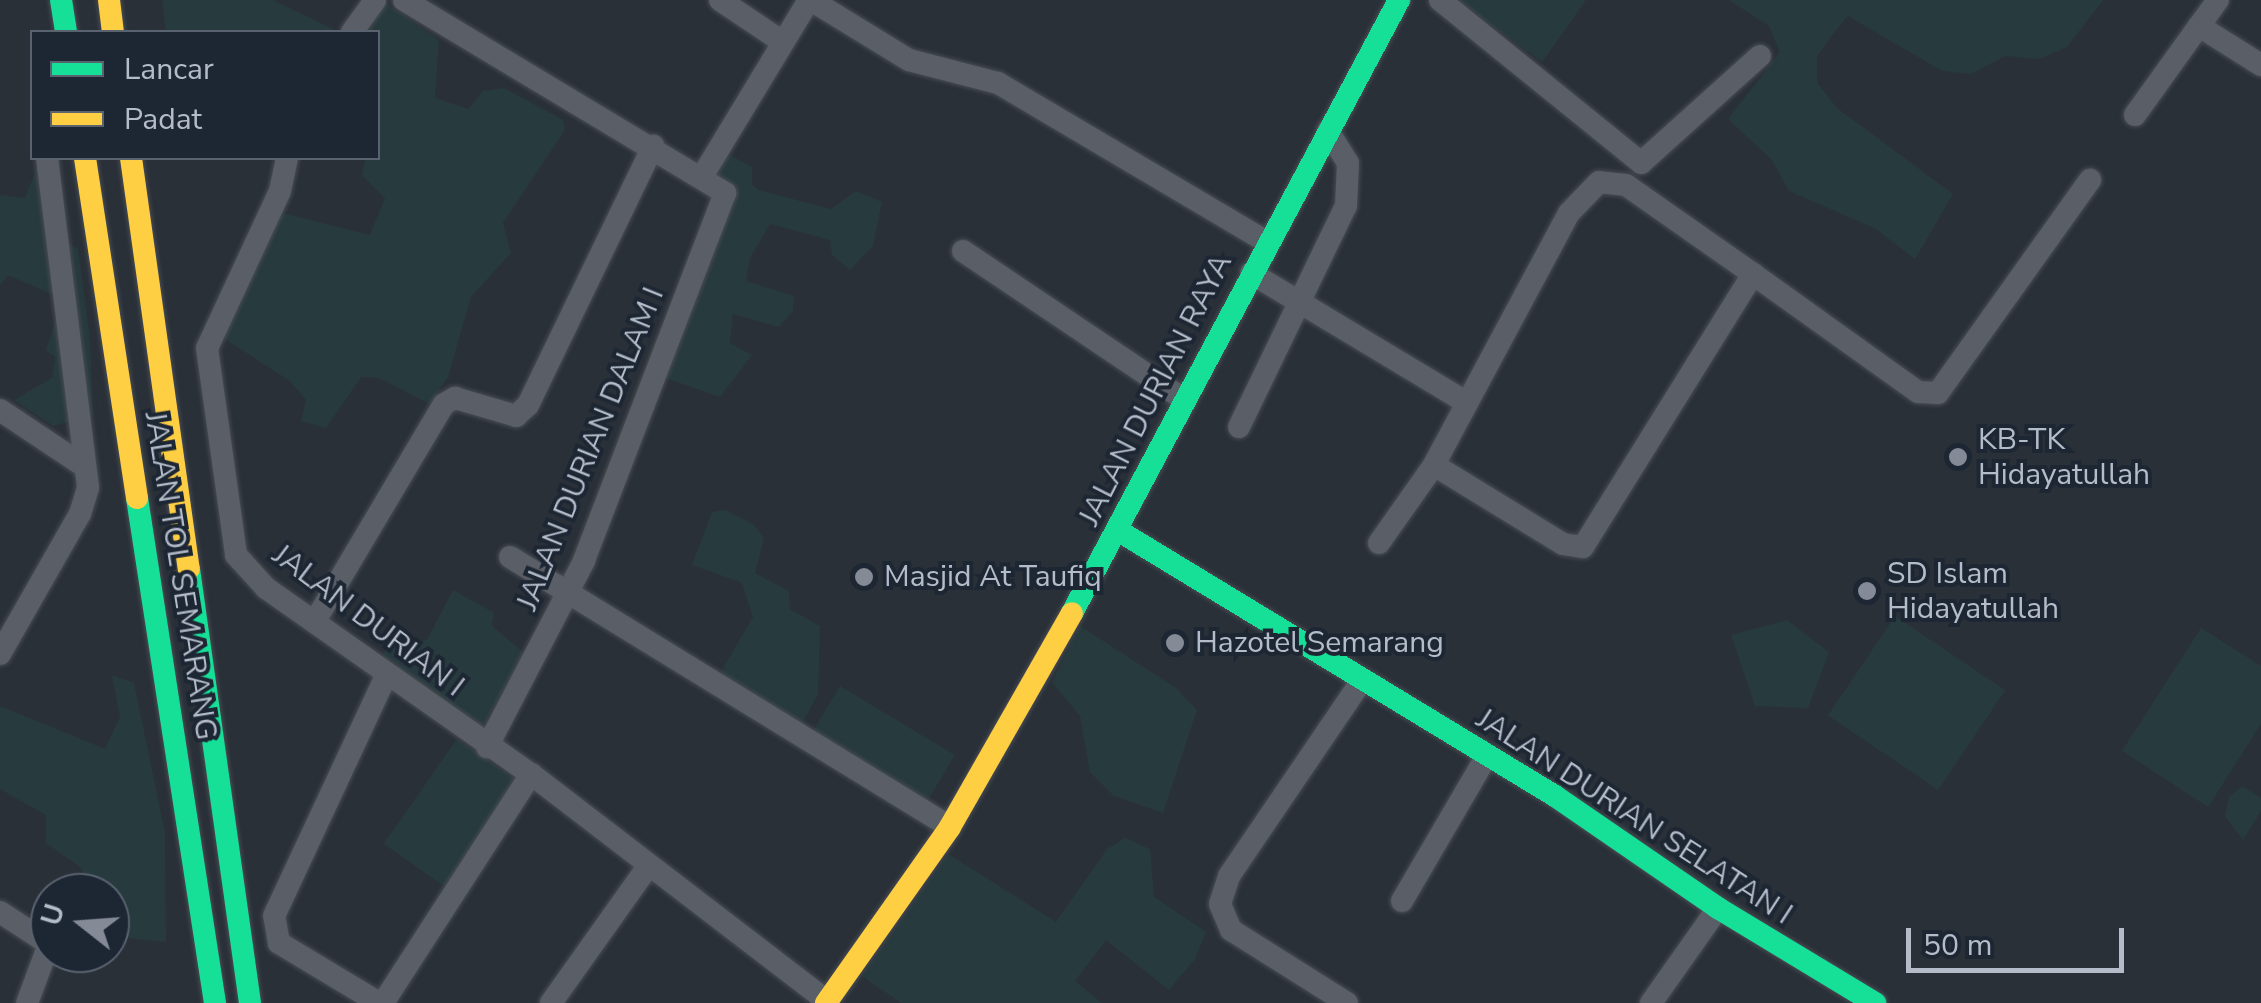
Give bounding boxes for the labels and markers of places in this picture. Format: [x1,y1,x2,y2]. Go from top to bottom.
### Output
place label: KB-TK Hidayatullah [1978,422,2150,492]
marker: KB-TK Hidayatullah [1947,446,1969,468]
place label: SD Islam Hidayatullah [1887,556,2059,626]
place label: Masjid At Taufiq [884,559,1102,595]
marker: Masjid At Taufiq [853,566,875,588]
marker: SD Islam Hidayatullah [1856,580,1878,602]
place label: Hazotel Semarang [1195,625,1444,661]
marker: Hazotel Semarang [1164,632,1186,654]

